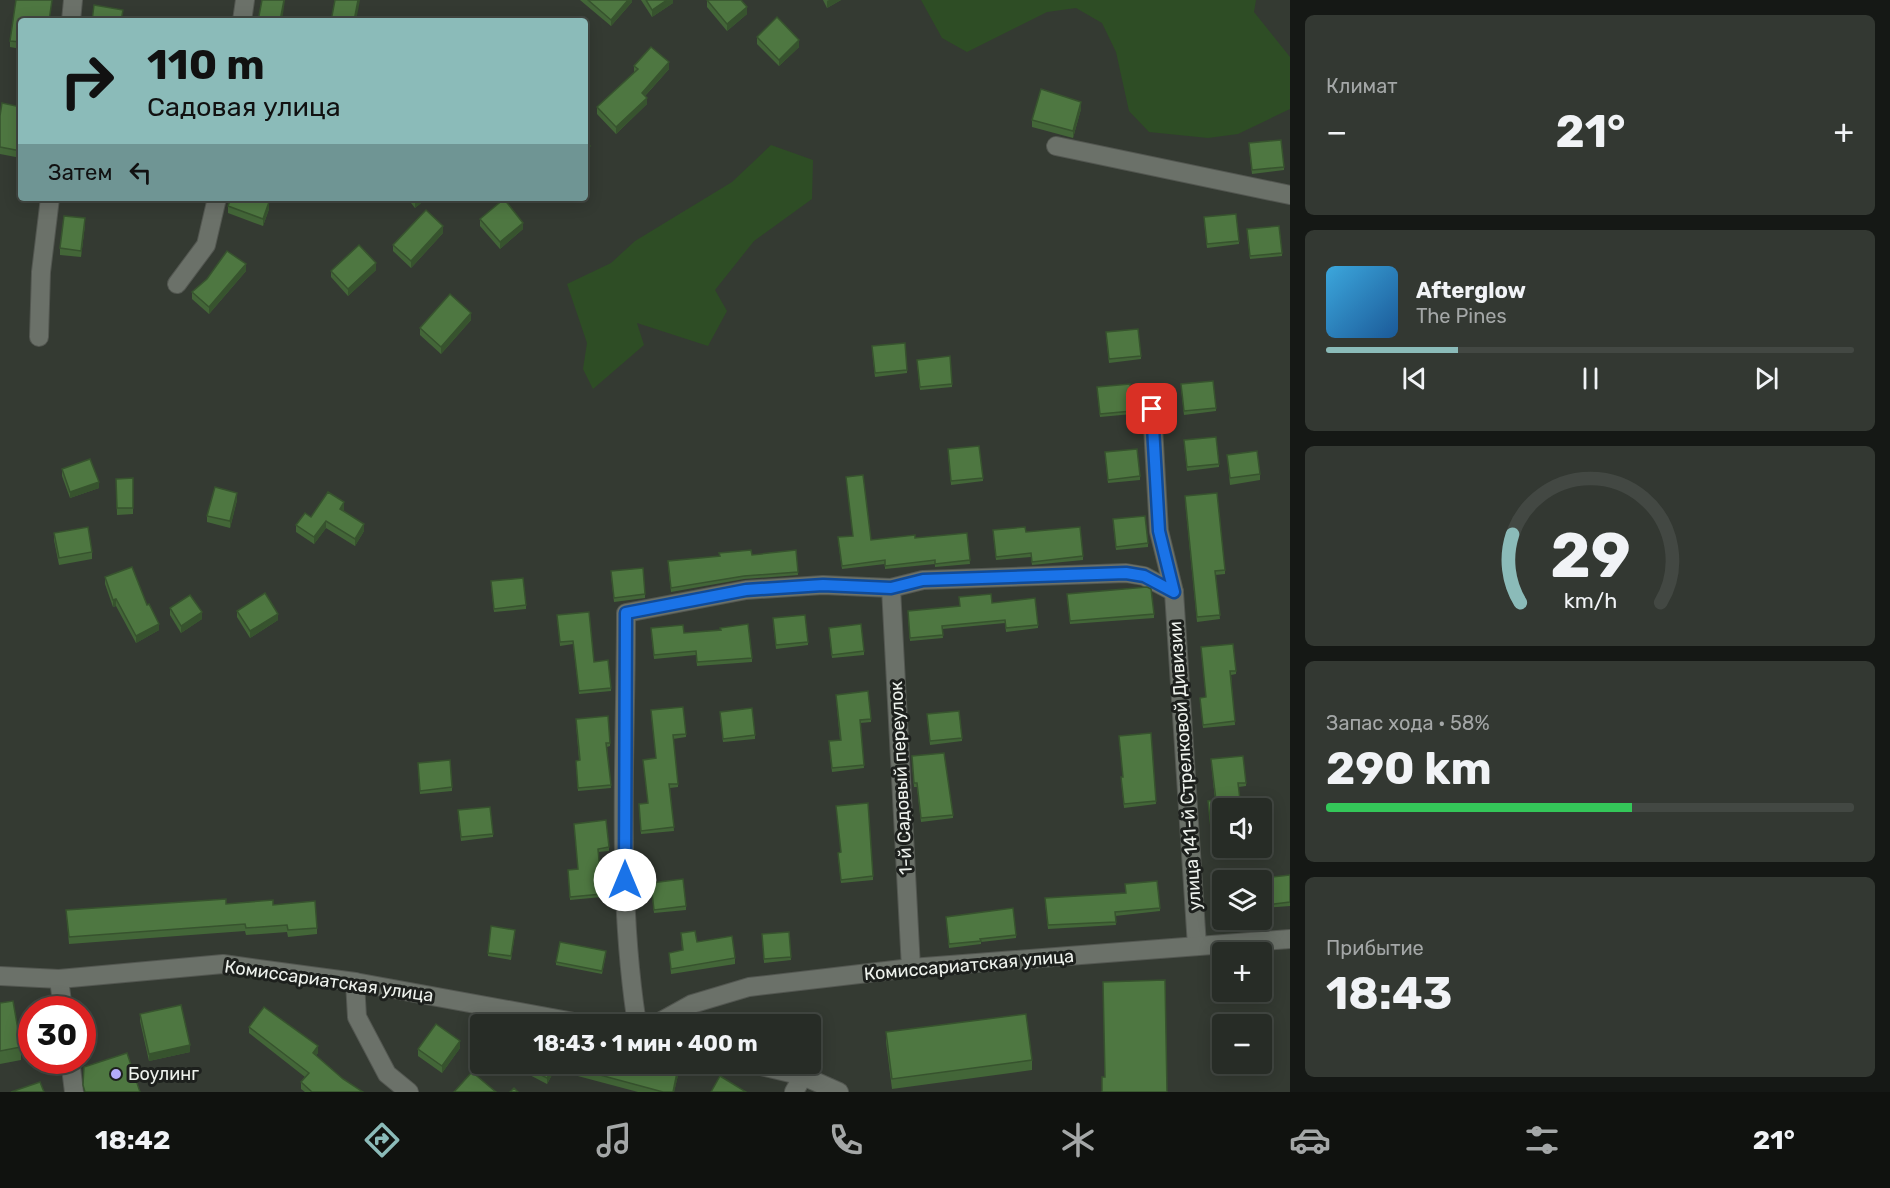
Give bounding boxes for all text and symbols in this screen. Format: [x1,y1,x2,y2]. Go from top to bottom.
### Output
text: 110 m [147,40,265,90]
icon: right [48,42,126,120]
text: Климат [1326,74,1398,98]
text: Садовая улица [147,91,341,123]
text: 21° [1555,105,1626,158]
text: − [1326,112,1347,151]
text: + [1833,112,1854,151]
icon: left [124,156,157,189]
text: Затем [48,159,112,186]
text: Afterglow [1416,277,1526,304]
text: The Pines [1416,304,1507,328]
icon: previous [1398,362,1431,395]
icon: pause [1574,362,1607,395]
icon: next [1750,362,1783,395]
pin [1126,383,1177,434]
icon: arrive [1135,392,1168,425]
text: 29 [1550,519,1630,593]
text: km/h [1563,588,1617,613]
street label: улица 141-й Стрелковой Дивизии [1164,621,1206,911]
street label: 1-й Садовый переулок [885,680,917,875]
text: Запас хода · 58% [1326,711,1490,735]
text: 290 km [1326,742,1492,795]
map controls [1212,798,1272,1074]
button: sound [1212,798,1272,858]
position arrow [593,848,657,912]
button: layers [1212,870,1272,930]
text: Прибытие [1326,936,1424,960]
button: + [1212,942,1272,1002]
street label: Комиссариатская улица [863,945,1075,985]
street label: Комиссариатская улица [223,955,435,1007]
text: 18:43 [1326,967,1452,1020]
speed limit sign: 30 [18,996,96,1074]
button: − [1212,1014,1272,1074]
text: 18:43 · 1 мин · 400 m [533,1030,758,1057]
place label: Боулинг [128,1063,199,1085]
marker: Боулинг [109,1067,123,1081]
icon: directions [361,1119,403,1161]
icon: music [593,1119,635,1161]
icon: phone [825,1119,867,1161]
icon: climate [1057,1119,1099,1161]
icon: car [1289,1119,1331,1161]
icon: filters [1521,1119,1563,1161]
text: 18:42 [95,1124,171,1156]
text: 21° [1753,1124,1795,1156]

